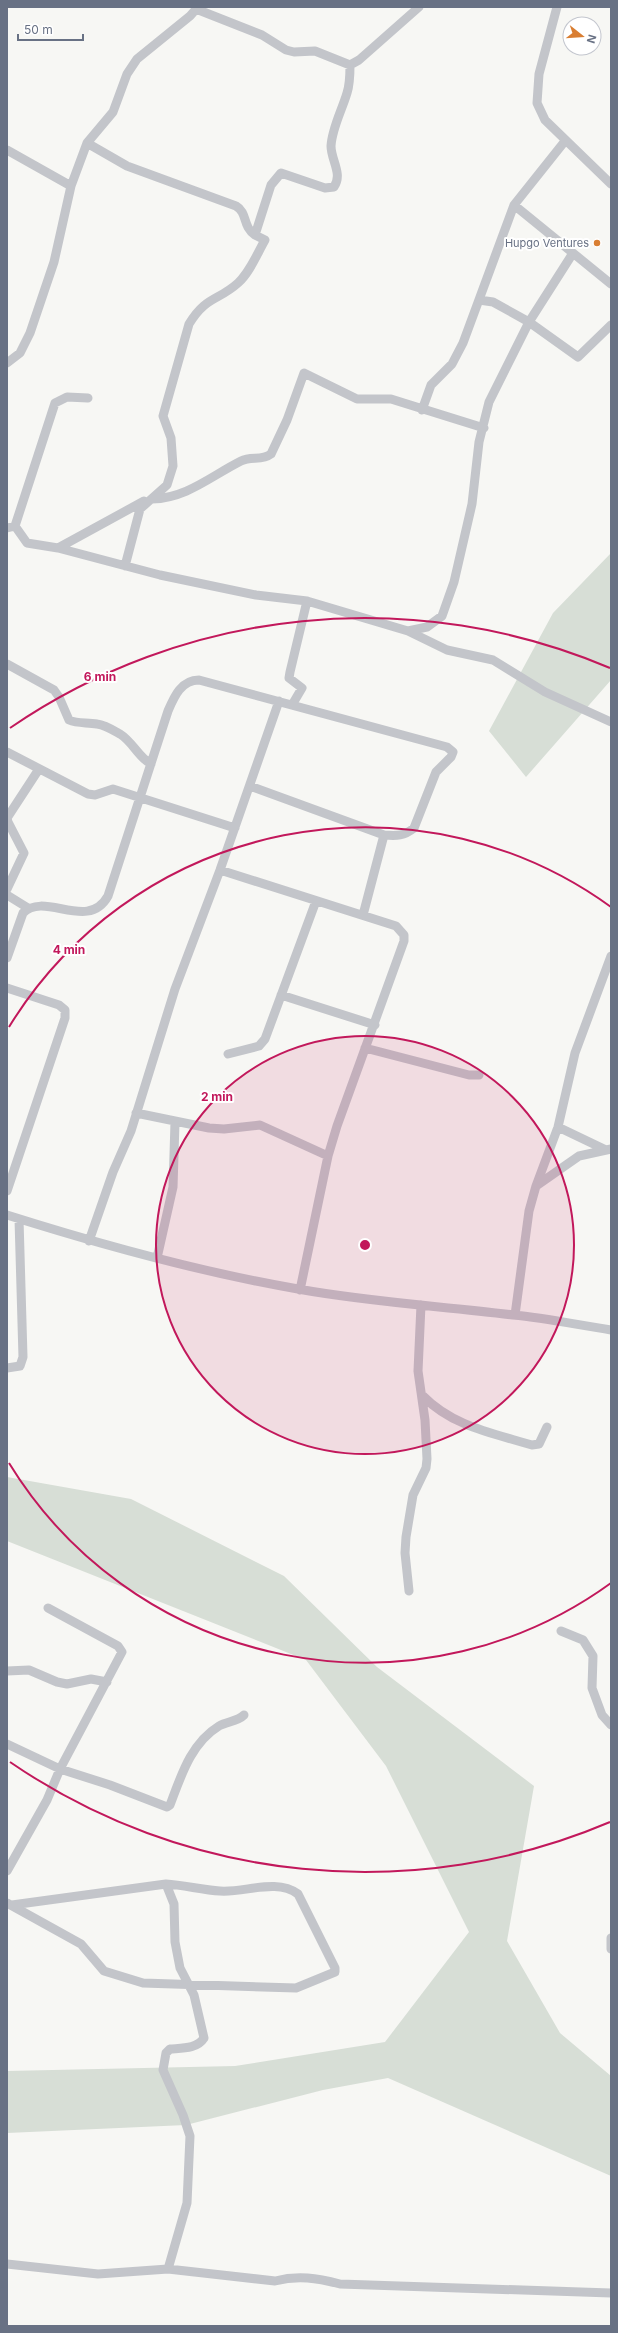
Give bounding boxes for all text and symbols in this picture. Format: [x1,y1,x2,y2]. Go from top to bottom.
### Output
scale bar [18,16,83,42]
north arrow [562,16,602,56]
text: 50 m [24,22,53,37]
text: N [584,33,599,45]
place label: Hupgo Ventures [505,236,589,250]
marker: Hupgo Ventures [592,238,602,248]
text: 6 min [84,669,116,684]
text: 4 min [53,942,85,957]
text: 2 min [201,1089,233,1104]
centre of rings [358,1238,372,1252]

